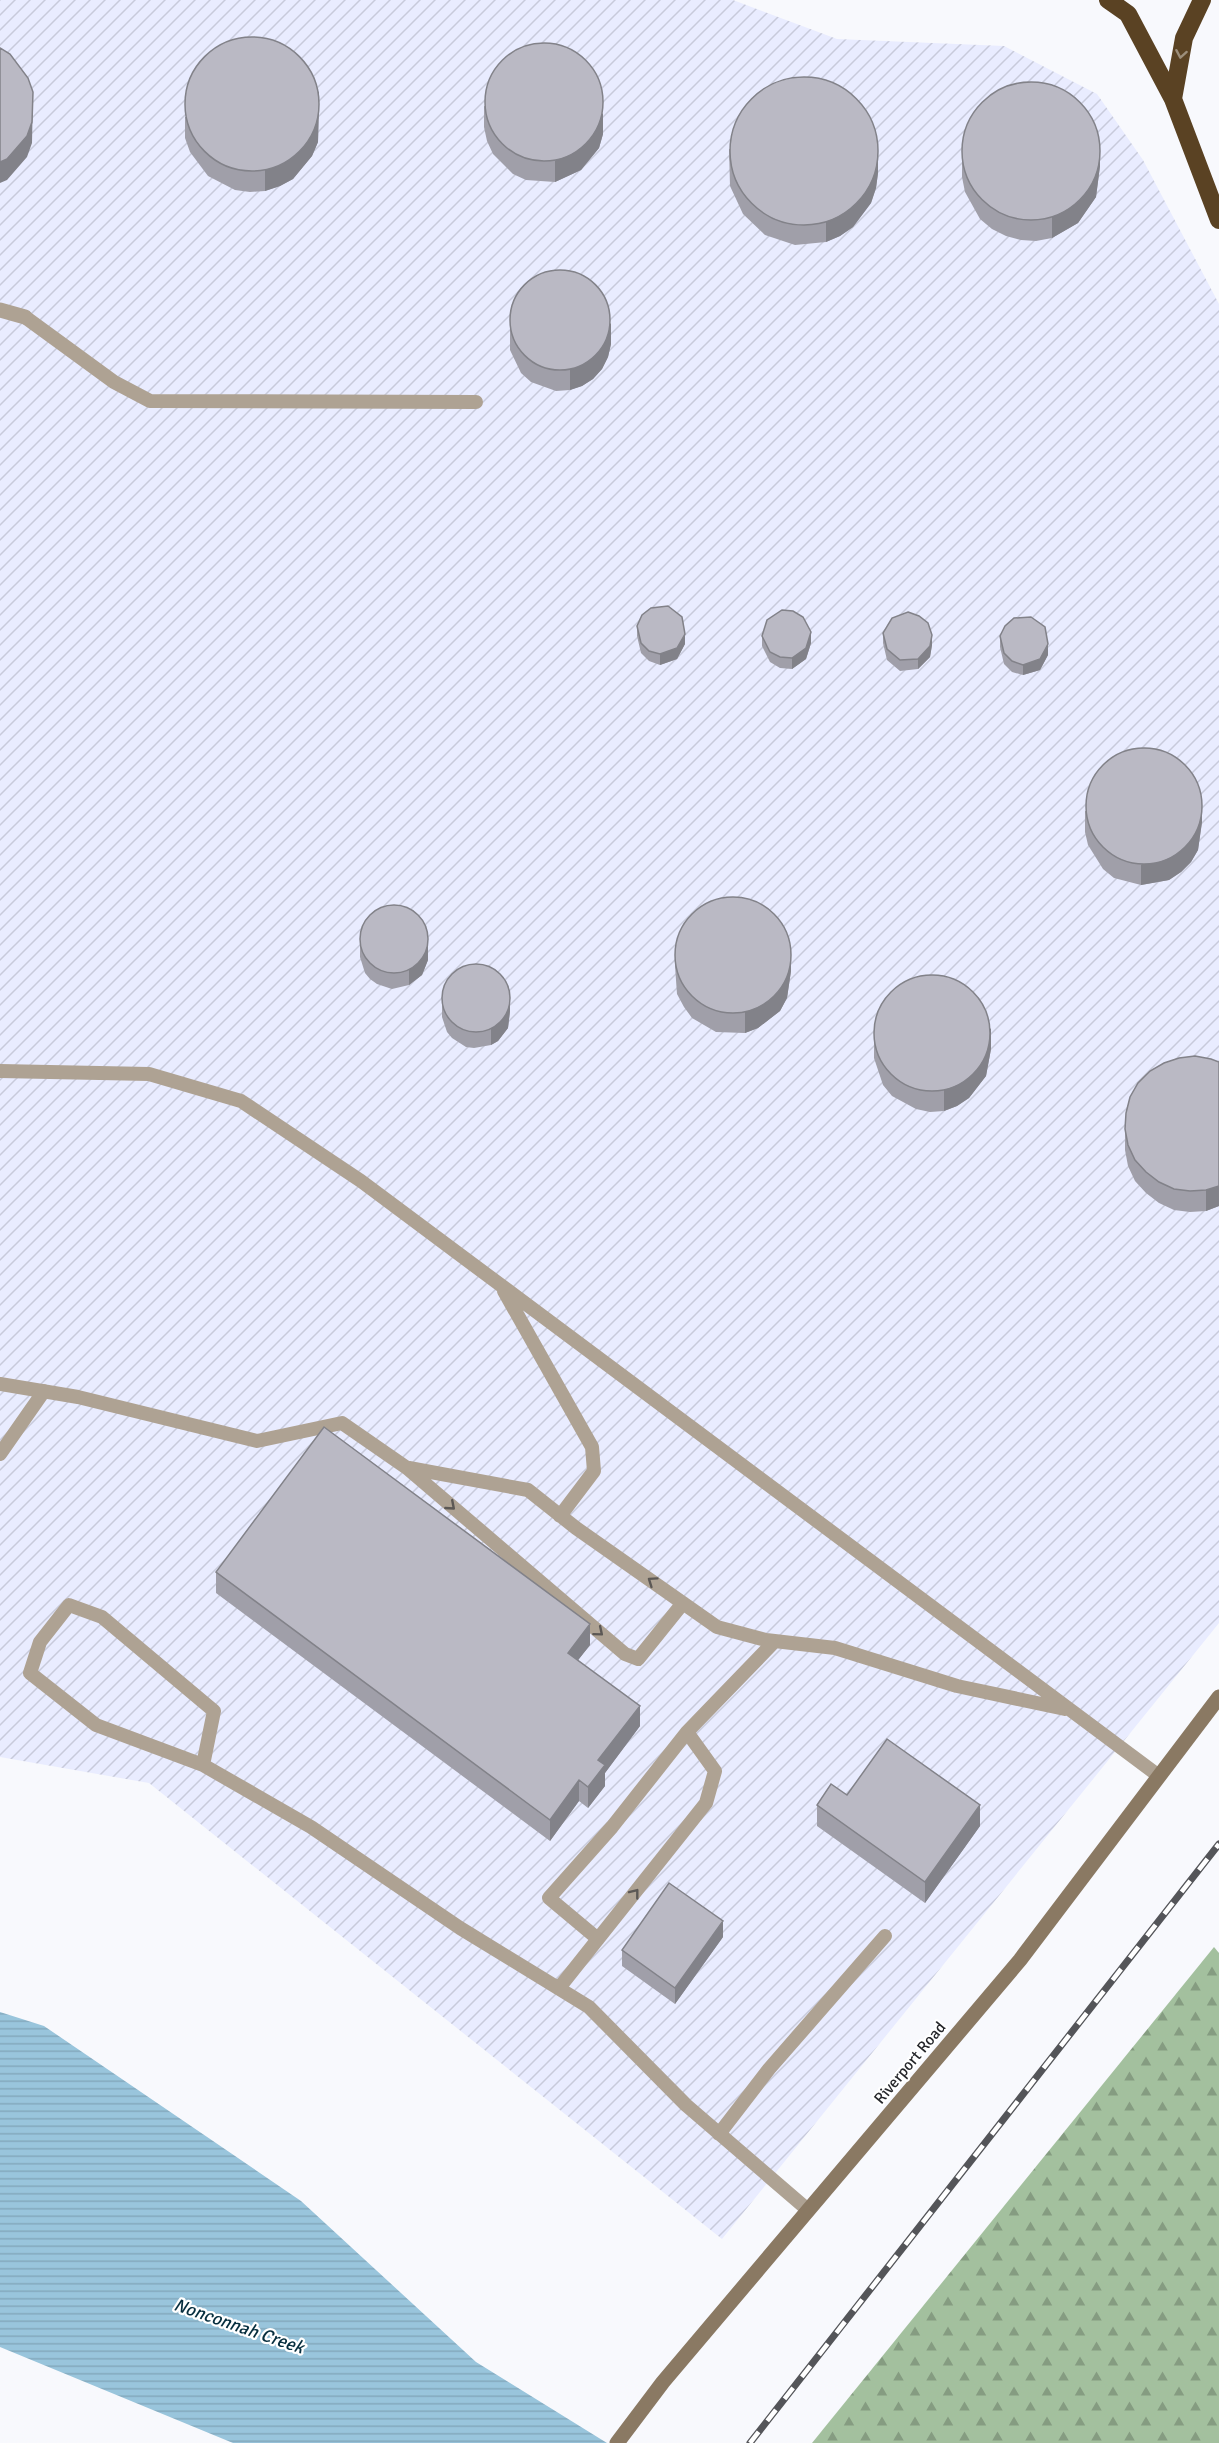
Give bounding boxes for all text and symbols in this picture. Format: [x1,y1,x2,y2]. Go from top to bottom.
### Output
one-way arrow [1175,49,1188,59]
one-way arrow [444,1499,455,1510]
one-way arrow [648,1577,659,1588]
one-way arrow [592,1625,603,1636]
one-way arrow [627,1889,638,1900]
street label: Riverport Road [870,2018,950,2108]
water label: Nonconnah Creek [171,2293,309,2359]

